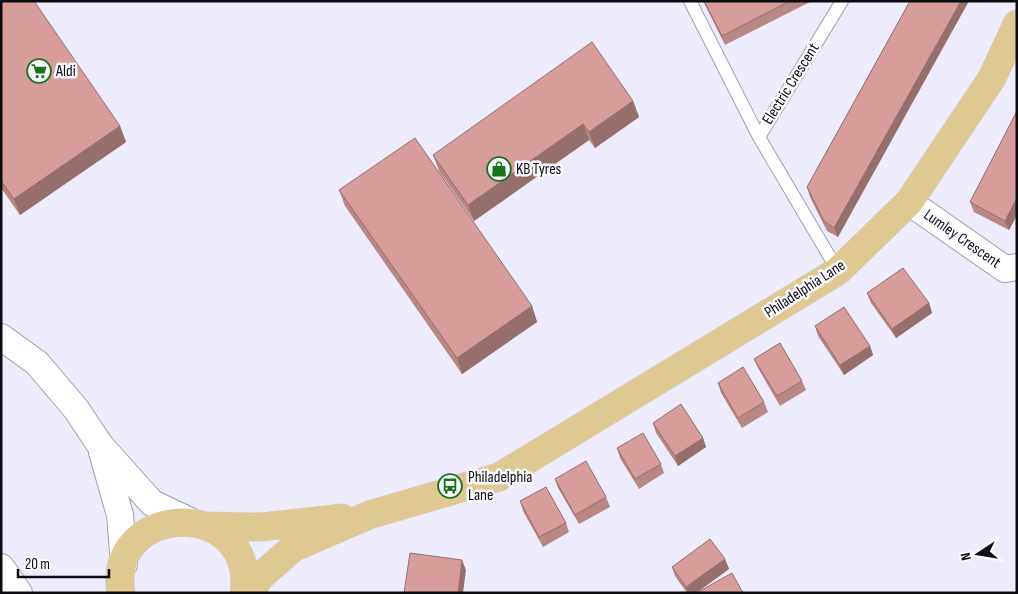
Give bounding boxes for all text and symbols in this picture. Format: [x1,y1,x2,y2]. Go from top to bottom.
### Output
street label: Electric Crescent [758,40,824,128]
supermarket icon: Aldi [26,58,52,84]
place label: Aldi [55,62,76,81]
shop icon: KB Tyres [486,156,512,182]
place label: KB Tyres [516,160,562,179]
street label: Lumley Crescent [920,205,1004,273]
street label: Philadelphia Lane [761,256,849,322]
place label: Philadelphia Lane [468,468,532,505]
bus stop icon: Philadelphia Lane [437,473,463,499]
north arrow [953,529,1003,579]
scale bar [18,546,109,578]
text: N [957,551,975,562]
text: 20 m [25,555,50,574]

